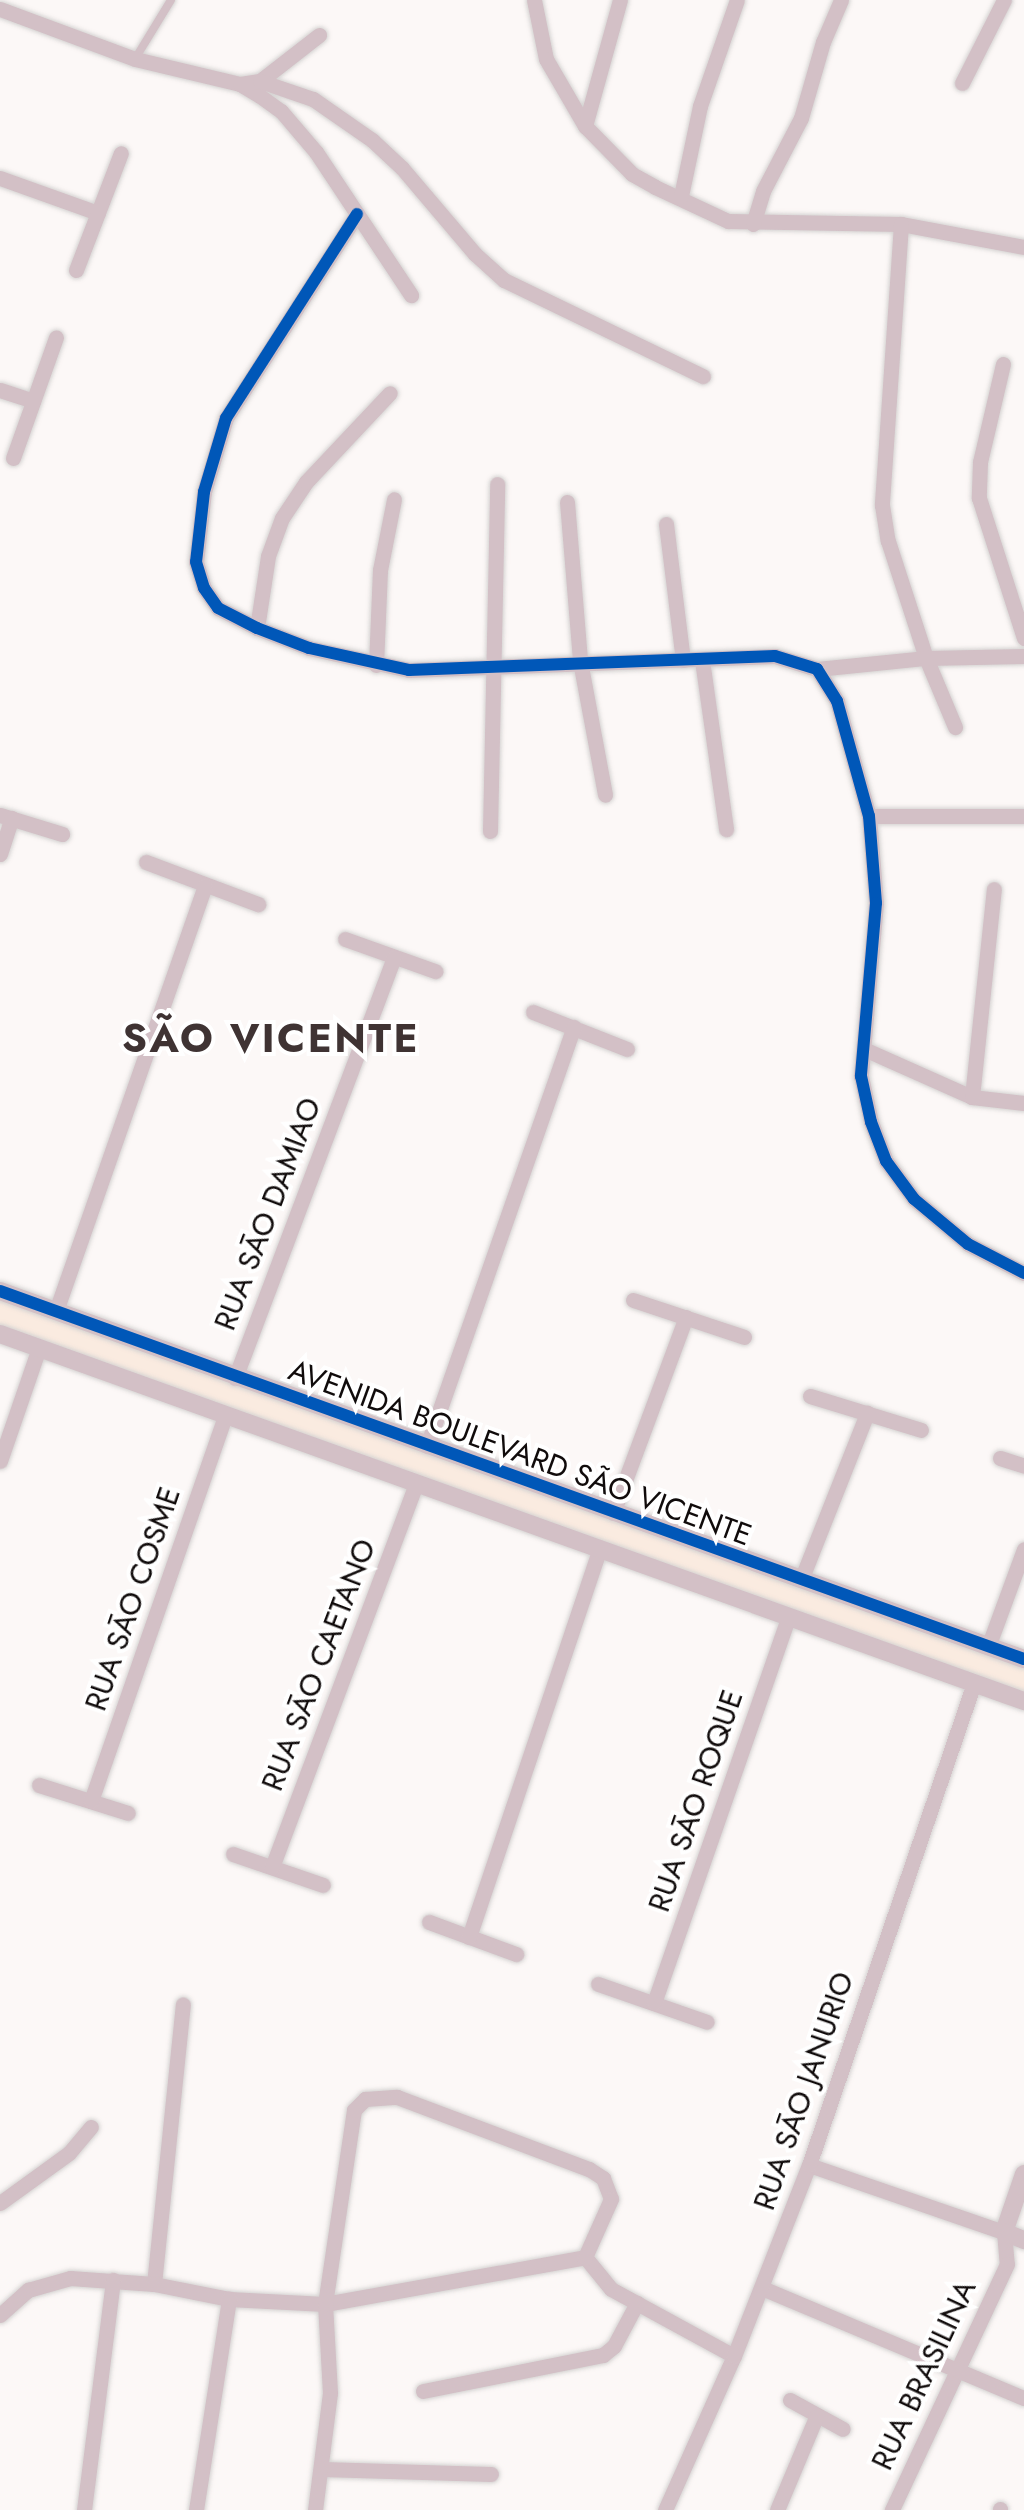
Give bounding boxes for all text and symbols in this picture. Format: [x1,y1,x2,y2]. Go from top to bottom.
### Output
district label: SÃO VICENTE [122,1014,420,1062]
street label: RUA SĀO DAMIAO [207,1093,329,1335]
street label: AVENIDA BOULEVARD SÃO VICENTE [284,1352,756,1554]
street label: RUA SĀO COSME [78,1483,188,1715]
street label: RUA SĀO CAETANO [254,1534,384,1796]
street label: RUA SĀO ROQUE [641,1686,751,1916]
street label: RUA SĀO JANURIO [746,1967,862,2215]
street label: RUA BRASILINA [864,2274,984,2476]

